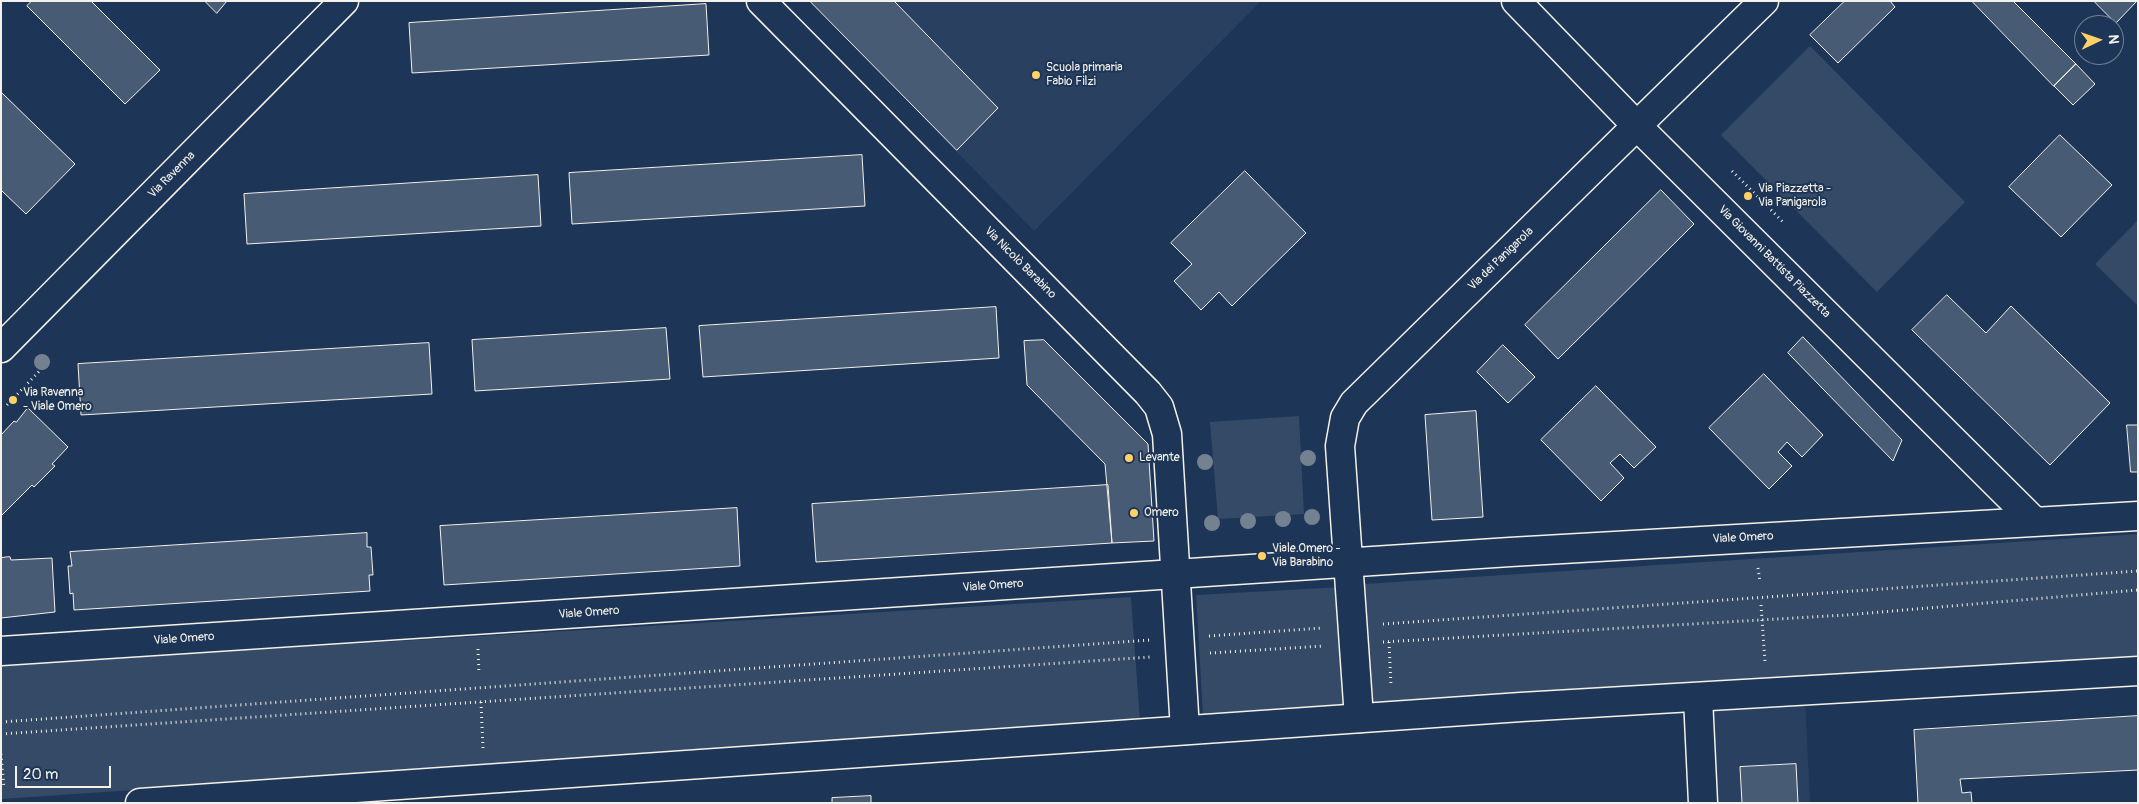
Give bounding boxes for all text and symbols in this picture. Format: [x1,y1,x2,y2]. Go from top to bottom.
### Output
north arrow [2074,15,2124,65]
text: N [2105,34,2122,44]
place label: Scuola primaria Fabio Filzi [1046,61,1123,89]
marker: Scuola primaria Fabio Filzi [1030,69,1042,81]
street label: Via Ravenna [146,149,198,201]
place label: Via Piazzetta - Via Panigarola [1758,182,1831,210]
marker: Via Piazzetta - Via Panigarola [1742,190,1754,202]
street label: Via Giovanni Battista Piazzetta [1715,203,1833,321]
street label: Via Nicolò Barabino [981,224,1059,302]
street label: Via dei Panigarola [1465,224,1537,294]
place label: Via Ravenna - Viale Omero [23,386,92,414]
marker: Via Ravenna - Viale Omero [7,394,19,406]
place label: Levante [1139,451,1180,465]
marker: Levante [1123,452,1135,464]
place label: Omero [1144,506,1179,520]
marker: Omero [1128,507,1140,519]
street label: Viale Omero [1712,529,1774,547]
place label: Viale Omero - Via Barabino [1272,542,1341,570]
marker: Viale Omero - Via Barabino [1256,550,1268,562]
street label: Viale Omero [962,577,1024,595]
street label: Viale Omero [558,604,620,622]
street label: Viale Omero [153,630,215,648]
scale bar [18,756,114,788]
text: 20 m [23,765,58,784]

